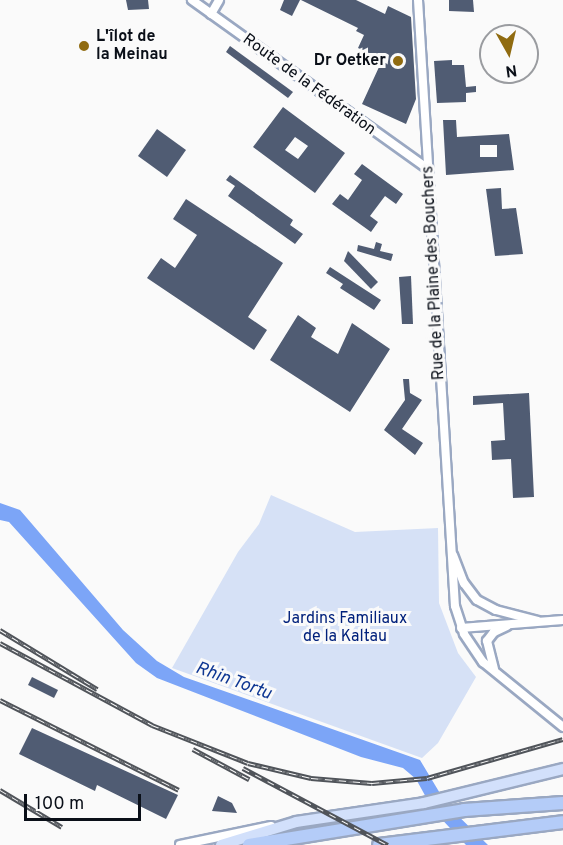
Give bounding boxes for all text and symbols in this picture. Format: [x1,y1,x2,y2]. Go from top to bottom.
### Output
north arrow [479,24,539,84]
place label: L'îlot de la Meinau [96,27,168,65]
street label: Route de la Fédération [239,30,379,140]
marker: L'îlot de la Meinau [77,39,91,53]
place label: Dr Oetker [314,51,386,71]
marker: Dr Oetker [391,54,405,68]
text: N [504,59,518,81]
street label: Rue de la Plaine des Bouchers [419,165,449,381]
park label: Jardins Familiaux de la Kaltau [283,609,407,647]
water label: Rhin Tortu [192,658,274,706]
scale bar [27,782,144,820]
text: 100 m [35,793,84,816]

